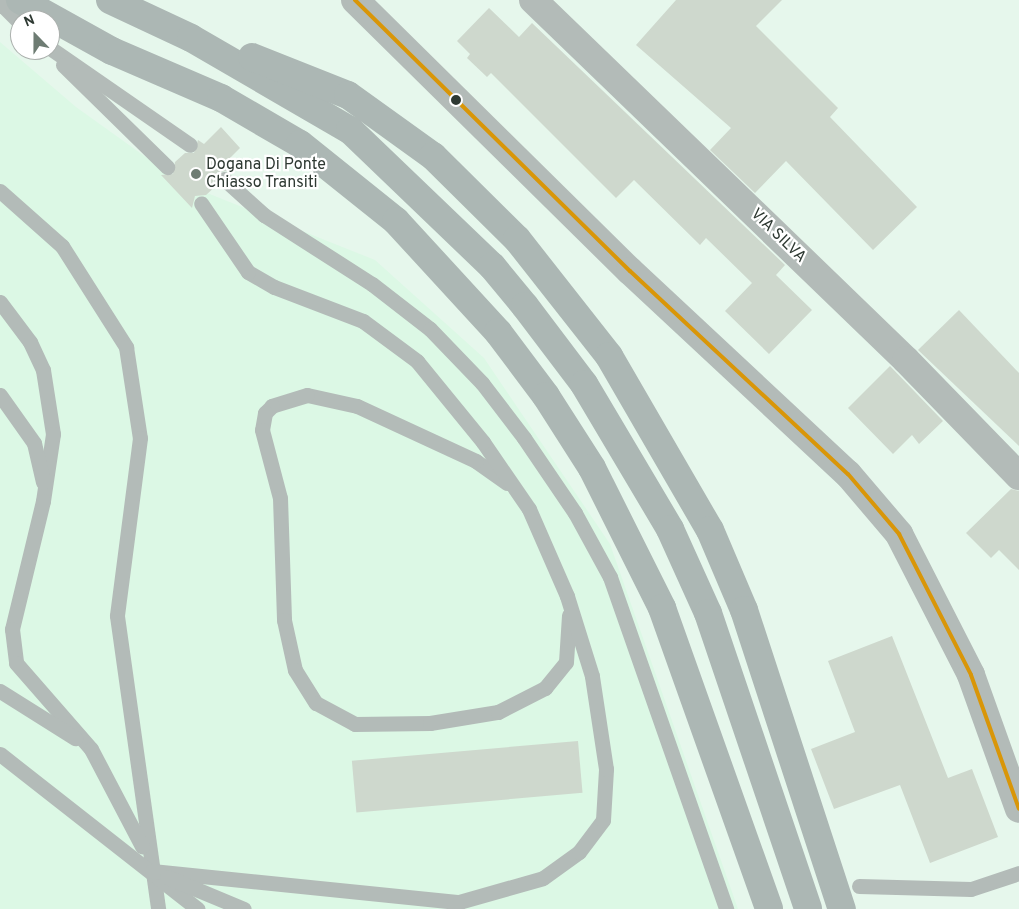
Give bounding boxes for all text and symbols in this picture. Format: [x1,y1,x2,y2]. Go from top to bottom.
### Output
north arrow [10,10,60,60]
text: N [22,12,37,31]
unlabelled marker [451,95,461,105]
place label: Dogana Di Ponte Chiasso Transiti [206,155,326,193]
marker: Dogana Di Ponte Chiasso Transiti [190,168,202,180]
street label: VIA SILVA [746,205,810,267]

